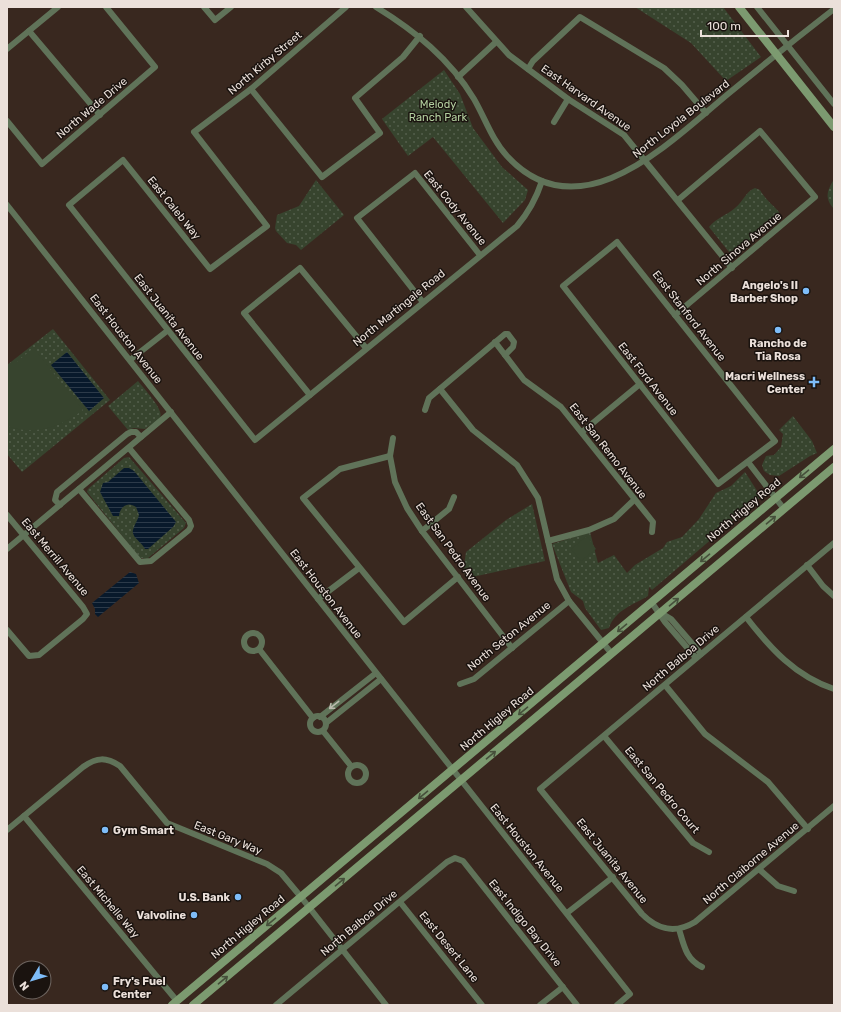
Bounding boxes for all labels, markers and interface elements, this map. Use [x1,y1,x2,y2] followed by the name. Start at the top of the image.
[701,12,788,38] scale bar
[707,19,741,33] text: 100 m
[226,28,305,98] street label: North Kirby Street
[538,62,634,134] street label: East Harvard Avenue
[54,75,130,141] street label: North Wade Drive
[630,77,732,161] street label: North Loyola Boulevard
[409,98,467,124] park label: Melody Ranch Park
[421,168,489,248] street label: East Cody Avenue
[145,174,203,242] street label: East Caleb Way
[694,210,784,288] street label: North Sinova Avenue
[350,267,448,349] street label: North Martingale Road
[650,268,728,364] street label: East Stanford Avenue
[131,271,207,363] street label: East Juanita Avenue
[730,279,798,305] place label: Angelo's II Barber Shop
[801,286,811,296] marker: Angelo's II Barber Shop
[87,292,165,386] street label: East Houston Avenue
[773,325,783,335] marker: Rancho de Tia Rosa
[749,337,807,363] place label: Rancho de Tia Rosa
[615,340,681,418] street label: East Ford Avenue
[725,370,805,396] place label: Macri Wellness Center
[808,376,820,388] marker: Macri Wellness Center
[567,401,649,501] street label: East San Remo Avenue
[799,470,810,479] one-way arrow
[705,475,783,545] street label: North Higley Road
[413,500,493,604] street label: East San Pedro Avenue
[19,515,91,599] street label: East Merrill Avenue
[765,516,776,525] one-way arrow
[287,547,365,641] street label: East Houston Avenue
[700,554,710,563] one-way arrow
[668,597,679,606] one-way arrow
[465,599,553,673] street label: North Seton Avenue
[640,622,722,694] street label: North Balboa Drive
[617,623,628,632] one-way arrow
[458,684,536,754] street label: North Higley Road
[329,701,340,710] one-way arrow
[517,707,528,716] one-way arrow
[622,744,702,837] street label: East San Pedro Court
[485,751,496,760] one-way arrow
[417,791,428,800] one-way arrow
[487,801,567,895] street label: East Houston Avenue
[574,816,650,906] street label: East Juanita Avenue
[192,818,264,858] street label: East Gary Way
[700,819,802,907] street label: North Claiborne Avenue
[113,824,174,837] place label: Gym Smart
[100,825,110,835] marker: Gym Smart
[74,863,142,941] street label: East Michelle Way
[486,877,564,969] street label: East Indigo Bay Drive
[334,878,345,887] one-way arrow
[318,887,400,959] street label: North Balboa Drive
[179,891,231,904] place label: U.S. Bank
[209,892,287,962] street label: North Higley Road
[233,892,243,902] marker: U.S. Bank
[136,909,186,922] place label: Valvoline
[417,909,481,985] street label: East Desert Lane
[189,910,199,920] marker: Valvoline
[266,918,277,927] one-way arrow
[12,960,52,1000] north arrow
[113,975,166,1001] place label: Fry's Fuel Center
[218,975,229,984] one-way arrow
[17,979,32,993] text: N
[100,982,110,992] marker: Fry's Fuel Center

